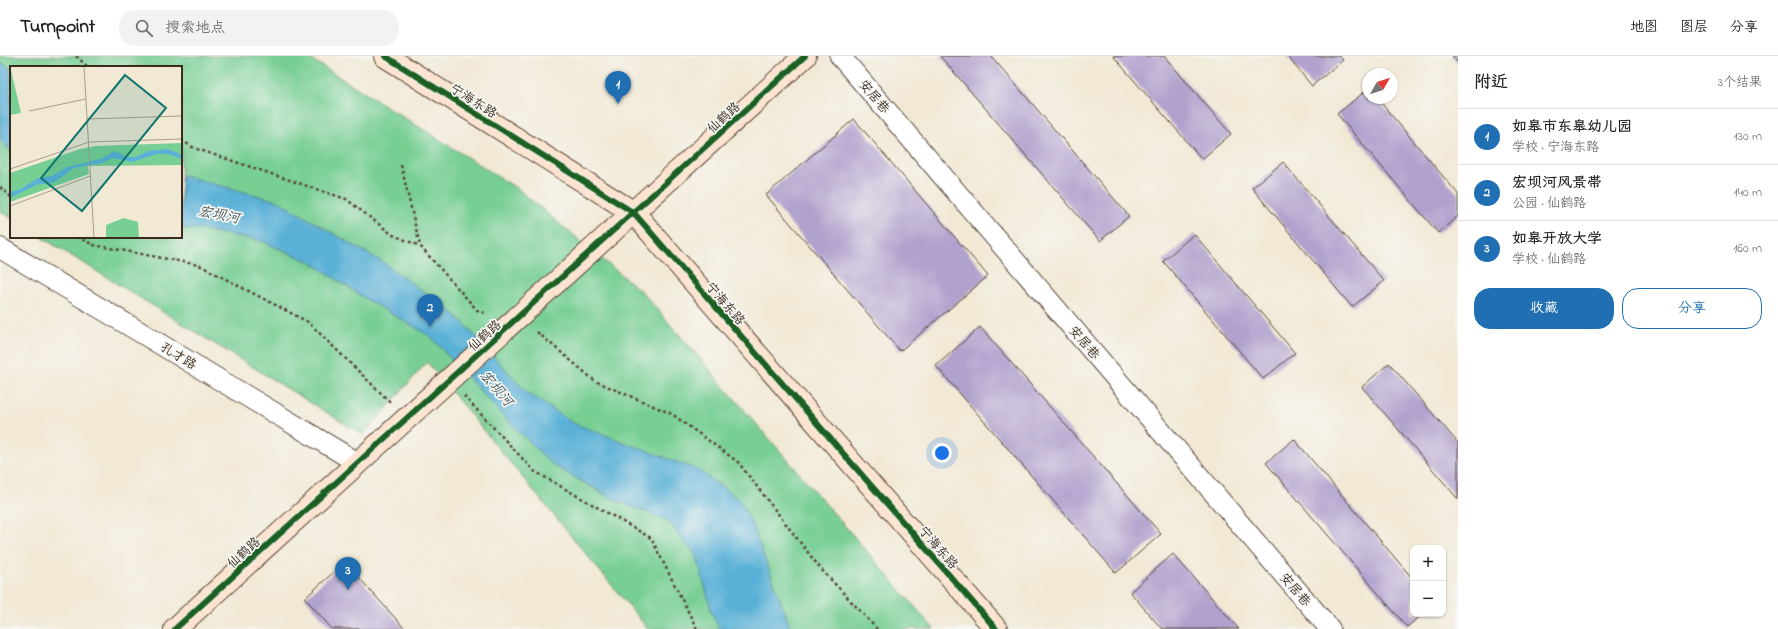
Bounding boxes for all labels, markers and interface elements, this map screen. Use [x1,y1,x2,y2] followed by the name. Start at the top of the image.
[119,10,399,46] search box
[20,14,95,41] text: Turnpoint
[133,17,155,39] icon: search
[165,17,225,39] text: 搜索地点
[1630,17,1658,38] text: 地图
[1680,17,1708,38] text: 图层
[1730,17,1758,38] text: 分享
[10,66,182,238] inset map
[1362,68,1398,104] north arrow
[1474,70,1508,95] text: 附近
[605,71,631,104] pin: 1
[1718,73,1762,92] text: 3个结果
[854,76,894,118] street label: 安居巷
[446,79,500,123] street label: 宁海东路
[703,98,745,138] street label: 仙鹤路
[1512,116,1632,138] text: 如皋市东皋幼儿园
[1485,127,1489,146] text: 1
[1734,127,1762,146] text: 130 m
[1512,138,1599,157] text: 学校 · 宁海东路
[1512,172,1602,194] text: 宏坝河风景带
[1484,183,1490,202] text: 2
[1734,183,1762,202] text: 140 m
[1512,194,1586,213] text: 公园 · 仙鹤路
[196,201,243,230] water label: 宏坝河
[1512,228,1602,250] text: 如皋开放大学
[1484,239,1490,258] text: 3
[1733,239,1762,258] text: 160 m
[1512,250,1586,269] text: 学校 · 仙鹤路
[701,278,749,330] street label: 宁海东路
[1474,288,1614,329] button: 收藏
[1622,288,1762,329] button: 分享
[417,294,443,327] pin: 2
[464,316,506,356] street label: 仙鹤路
[1064,322,1104,364] street label: 安居巷
[157,338,200,374] street label: 孔才路
[474,366,519,413] water label: 宏坝河
[932,443,952,463] your location
[914,522,962,574] street label: 宁海东路
[223,533,265,573] street label: 仙鹤路
[1410,545,1446,617] map controls
[1410,545,1446,581] button: +
[335,557,361,590] pin: 3
[1275,569,1315,611] street label: 安居巷
[1410,581,1446,617] button: −

